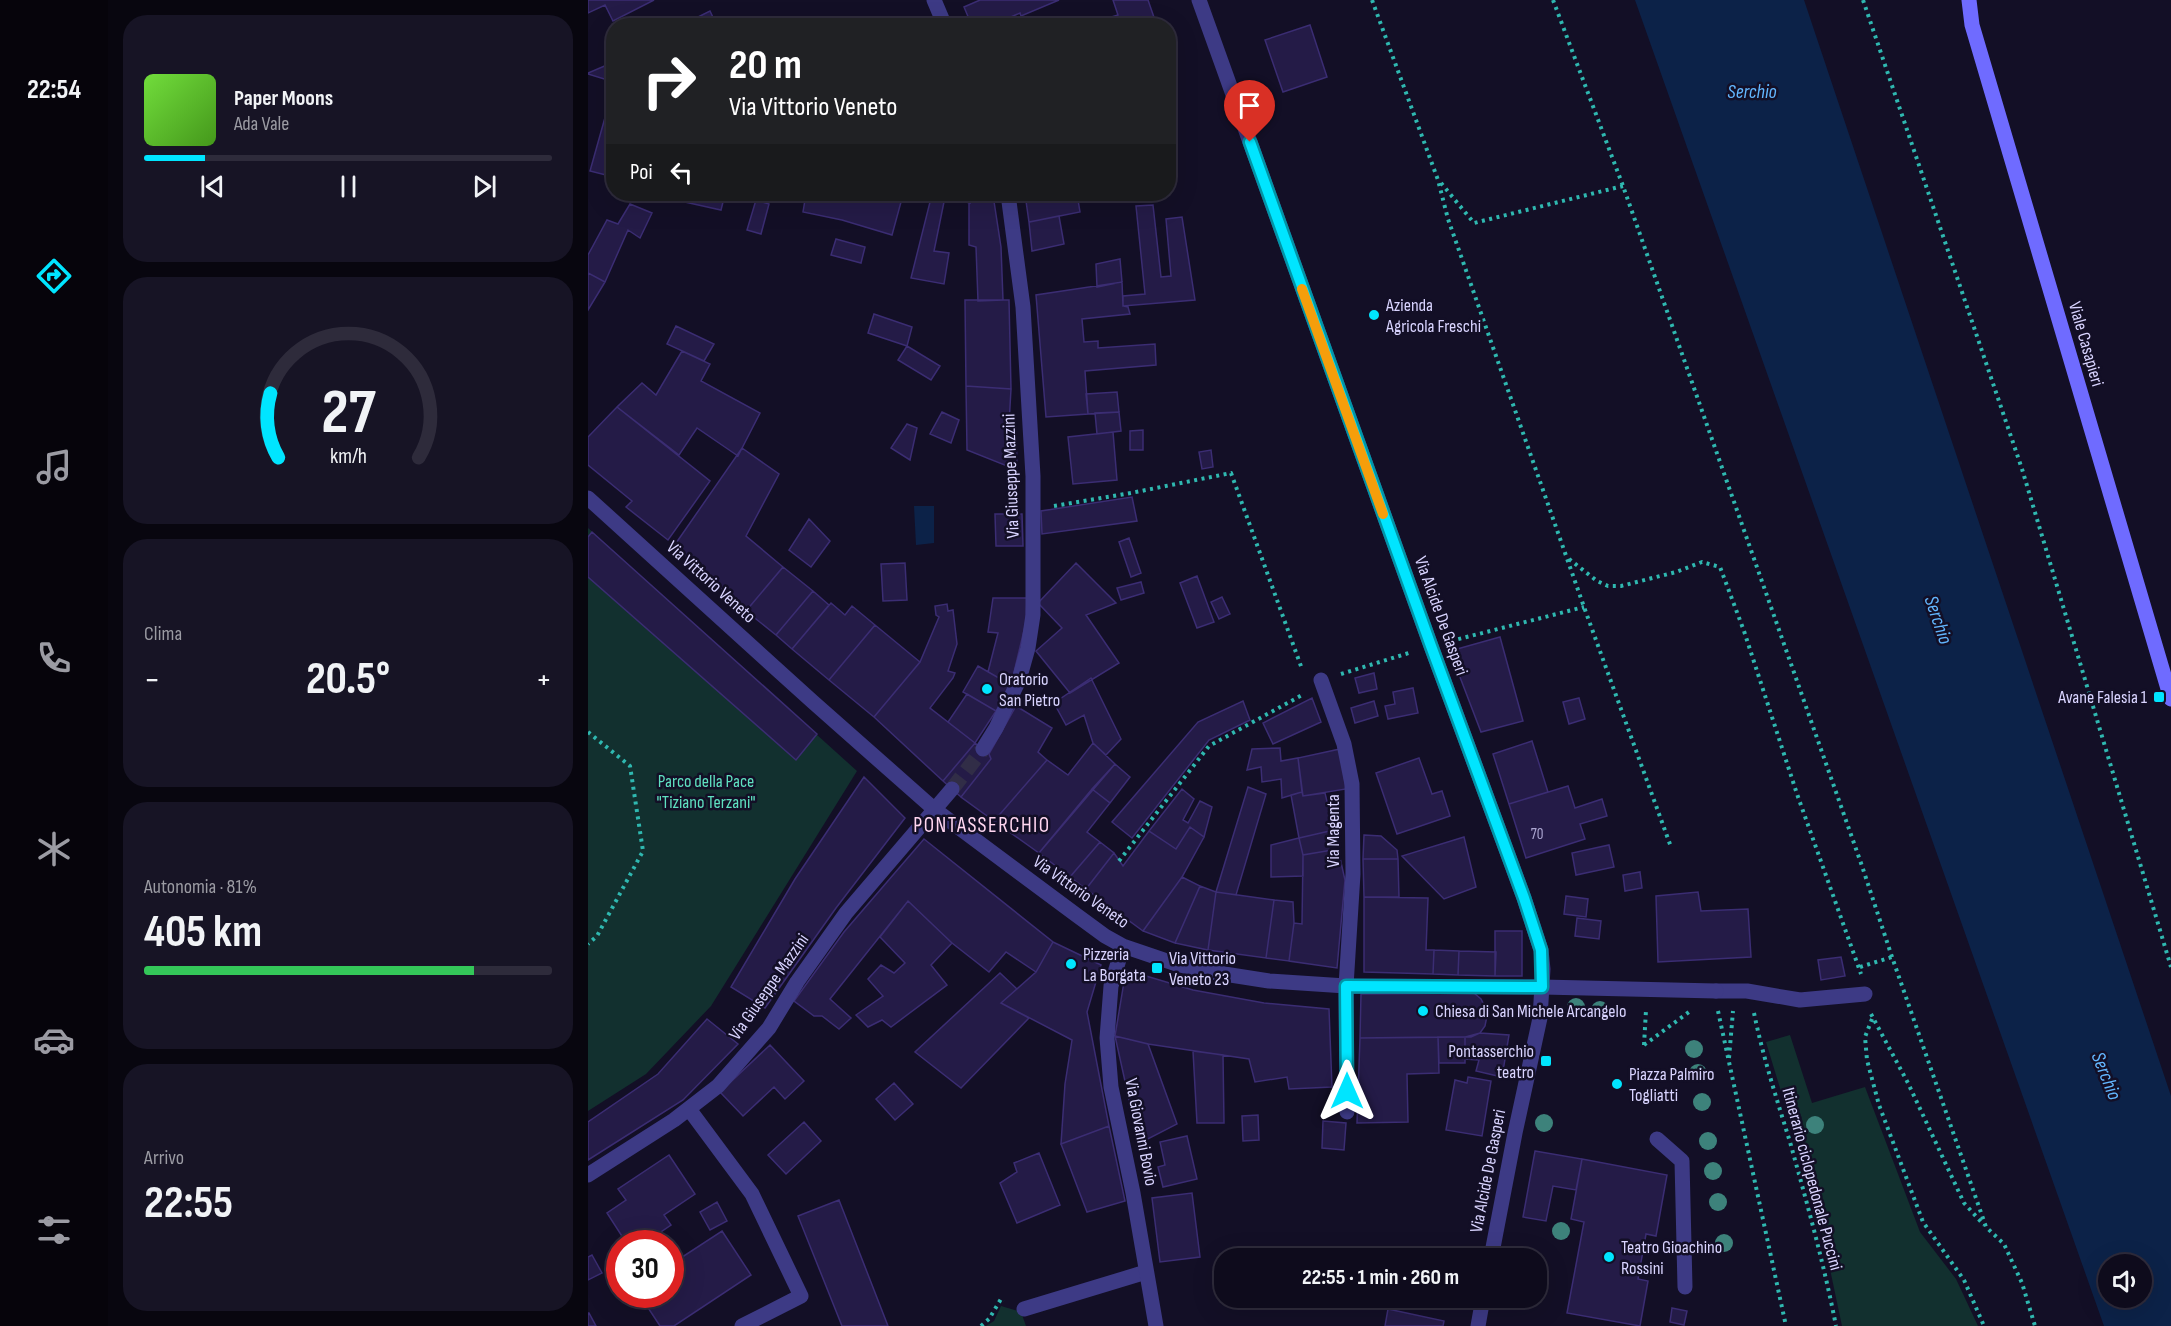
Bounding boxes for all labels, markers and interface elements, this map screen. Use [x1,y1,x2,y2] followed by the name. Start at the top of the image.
[729,40,802,91] text: 20 m
[630,42,708,120] icon: right
[27,74,81,106] text: 22:54
[1224,80,1275,142] pin
[1727,80,1777,104] water label: Serchio
[234,85,333,112] text: Paper Moons
[1233,89,1266,122] icon: arrive
[729,91,897,123] text: Via Vittorio Veneto
[234,112,289,136] text: Ada Vale
[665,156,698,189] icon: left
[630,159,653,186] text: Poi
[196,170,229,203] icon: previous
[332,170,365,203] icon: pause
[468,170,501,203] icon: next
[33,255,75,297] icon: directions
[1385,295,1481,337] place label: Azienda Agricola Freschi
[2064,299,2108,389] street label: Viale Casapieri
[1367,308,1381,322] marker: Azienda Agricola Freschi
[321,376,376,451] text: 27
[998,413,1024,539] street label: Via Giuseppe Mazzini
[329,444,367,469] text: km/h
[33,446,75,488] icon: music
[662,537,760,627] street label: Via Vittorio Veneto
[1410,554,1472,678] street label: Via Alcide De Gasperi
[1919,593,1957,647] water label: Serchio
[144,622,182,646] text: Clima
[33,637,75,679] icon: phone
[306,652,390,707] text: 20.5°
[144,660,160,700] text: −
[536,660,552,700] text: +
[999,669,1060,711] place label: Oratorio San Pietro
[980,682,994,696] marker: Oratorio San Pietro
[2057,687,2148,708] place label: Avane Falesia 1
[2152,690,2166,704] marker: Avane Falesia 1
[656,771,756,813] park label: Parco della Pace "Tiziano Terzani"
[1323,794,1344,868] street label: Via Magenta
[913,813,1051,838] district label: PONTASSERCHIO
[1531,825,1543,844] house number: 70
[33,828,75,870] icon: climate
[1029,851,1133,933] street label: Via Vittorio Veneto
[144,875,257,899] text: Autonomia · 81%
[144,905,262,960] text: 405 km
[725,930,813,1044] street label: Via Giuseppe Mazzini
[1083,944,1146,986] place label: Pizzeria La Borgata
[1169,948,1236,990] place label: Via Vittorio Veneto 23
[1064,957,1078,971] marker: Pizzeria La Borgata
[1150,961,1164,975] marker: Via Vittorio Veneto 23
[1435,1001,1626,1022] place label: Chiesa di San Michele Arcangelo
[1416,1004,1430,1018] marker: Chiesa di San Michele Arcangelo
[33,1019,75,1061] icon: car
[1448,1041,1534,1083] place label: Pontasserchio teatro
[2086,1049,2126,1103] water label: Serchio
[1539,1054,1553,1068] marker: Pontasserchio teatro
[1315,1059,1379,1123] position arrow
[1629,1064,1714,1106] place label: Piazza Palmiro Togliatti
[1120,1076,1162,1188] street label: Via Giovanni Bovio
[1610,1077,1624,1091] marker: Piazza Palmiro Togliatti
[1777,1085,1847,1273] street label: Itinerario ciclopedonale Puccini
[1466,1108,1510,1234] street label: Via Alcide De Gasperi
[144,1146,184,1170] text: Arrivo
[144,1176,233,1231] text: 22:55
[33,1209,75,1251] icon: filters
[606,1230,684,1308] speed limit sign: 30
[1621,1237,1722,1279] place label: Teatro Gioachino Rossini
[1602,1250,1616,1264] marker: Teatro Gioachino Rossini
[2098,1254,2152,1308] map controls
[2098,1254,2152,1308] button: sound
[1302,1264,1459,1291] text: 22:55 · 1 min · 260 m

